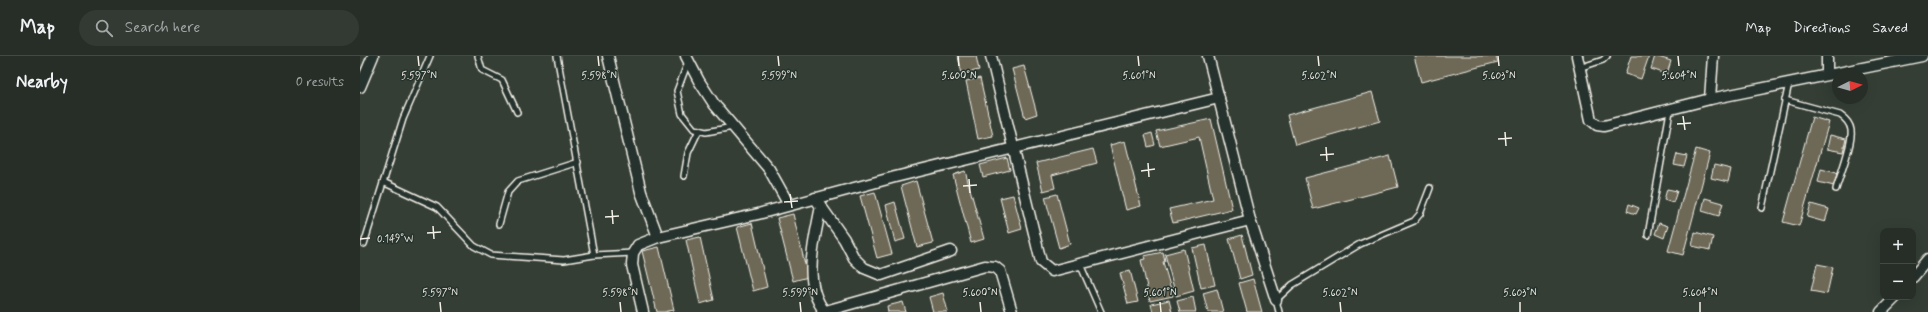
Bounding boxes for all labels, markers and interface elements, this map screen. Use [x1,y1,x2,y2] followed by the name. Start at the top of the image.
[79,10,359,46] search box
[20,15,55,40] text: Map
[93,17,115,39] icon: search
[125,18,200,38] text: Search here
[1745,19,1771,37] text: Map
[1793,19,1851,37] text: Directions
[1873,19,1908,37] text: Saved
[1832,68,1868,104] north arrow
[401,69,437,83] text: 5.597°N
[581,69,617,83] text: 5.598°N
[761,69,797,83] text: 5.599°N
[941,69,977,83] text: 5.600°N
[1122,69,1156,83] text: 5.601°N
[1301,69,1337,83] text: 5.602°N
[1482,69,1516,83] text: 5.603°N
[1661,69,1697,83] text: 5.604°N
[16,71,68,93] text: Nearby
[296,74,344,91] text: 0 results
[1880,228,1916,300] map controls
[1880,228,1916,264] button: +
[377,232,413,246] text: 0.149°W
[1880,264,1916,300] button: −
[422,286,458,300] text: 5.597°N
[602,286,638,300] text: 5.598°N
[782,286,818,300] text: 5.599°N
[962,286,998,300] text: 5.600°N
[1143,286,1177,300] text: 5.601°N
[1322,286,1358,300] text: 5.602°N
[1503,286,1537,300] text: 5.603°N
[1682,286,1718,300] text: 5.604°N

